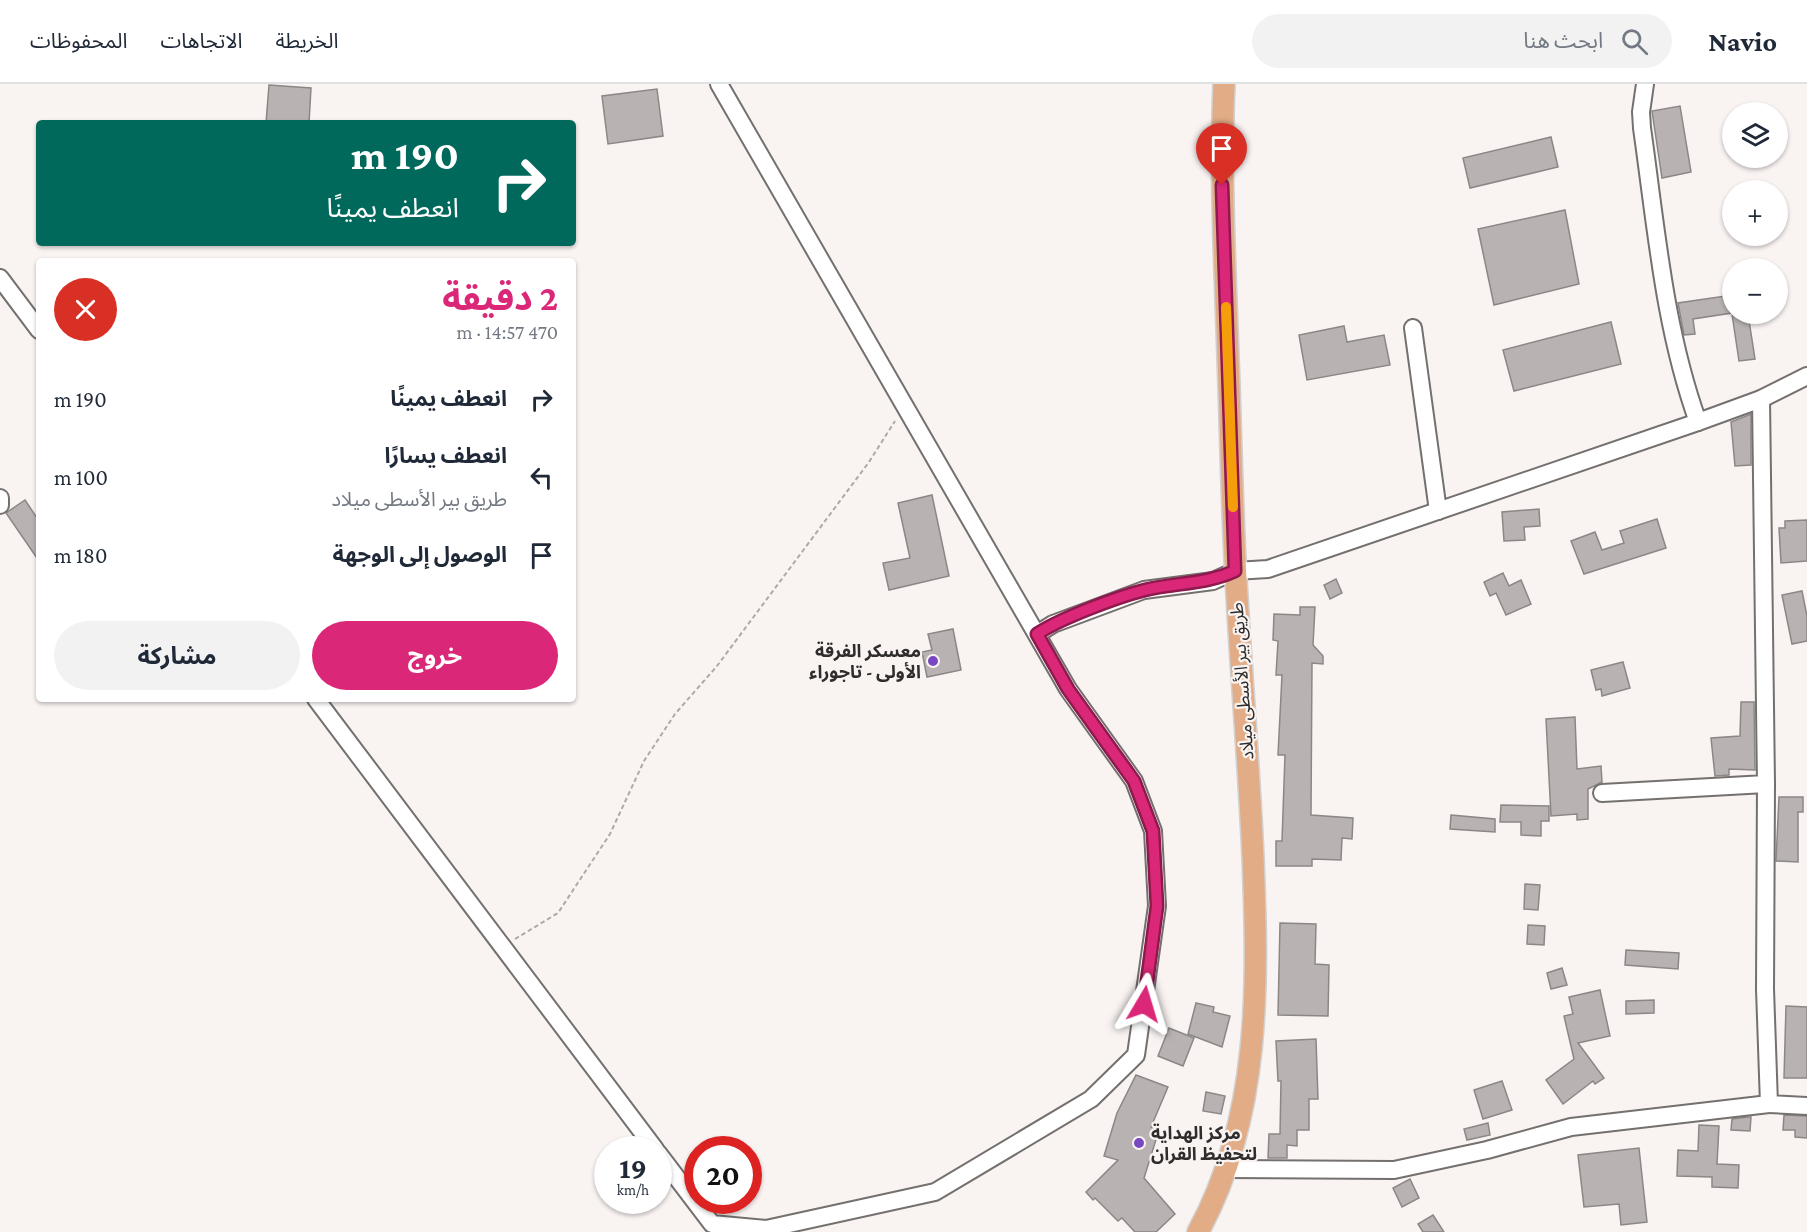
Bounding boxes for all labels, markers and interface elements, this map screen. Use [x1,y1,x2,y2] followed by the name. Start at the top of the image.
[1252,14,1672,68] search box
[1618,25,1651,58] icon: search
[1708,26,1777,57] text: Navio
[1523,28,1603,53] text: ابحث هنا
[30,29,127,53] text: المحفوظات
[160,29,242,53] text: الاتجاهات
[275,29,338,53] text: الخريطة
[1722,102,1788,324] map controls
[1722,102,1788,168] button: layers
[1196,123,1247,185] pin
[351,131,459,178] text: 190 m
[1205,132,1238,165] icon: arrive
[480,144,558,222] icon: right
[1722,180,1788,246] button: +
[326,193,459,223] text: انعطف يمينًا
[1722,258,1788,324] button: −
[54,278,117,341] button: close
[442,278,558,318] text: 2 دقيقة
[456,321,558,343] text: 470 m · 14:57
[525,383,558,416] icon: right
[390,386,507,411] text: انعطف يمينًا
[54,387,107,412] text: 190 m
[385,443,507,468] text: انعطف يسارًا
[525,461,558,494] icon: left
[54,465,108,490] text: 100 m
[332,488,507,510] text: طريق بير الأسطى ميلاد
[525,539,558,572] icon: arrive
[332,542,507,567] text: الوصول إلى الوجهة
[54,543,107,568] text: 180 m
[1227,601,1258,760] street label: طريق بير الأسطى ميلاد
[54,621,300,690] button: مشاركة
[312,621,558,690] button: خروج
[809,641,921,683] place label: معسكر الفرقة الأولى - تاجوراء
[926,654,940,668] marker: معسكر الفرقة الأولى - تاجوراء
[1112,972,1176,1036] position arrow
[1151,1123,1257,1165] place label: مركز الهداية لتحفيظ القران
[684,1136,762,1214] speed limit sign: 20
[1132,1136,1146,1150] marker: مركز الهداية لتحفيظ القران
[619,1151,647,1184] text: 19
[617,1182,649,1198] text: km/h

